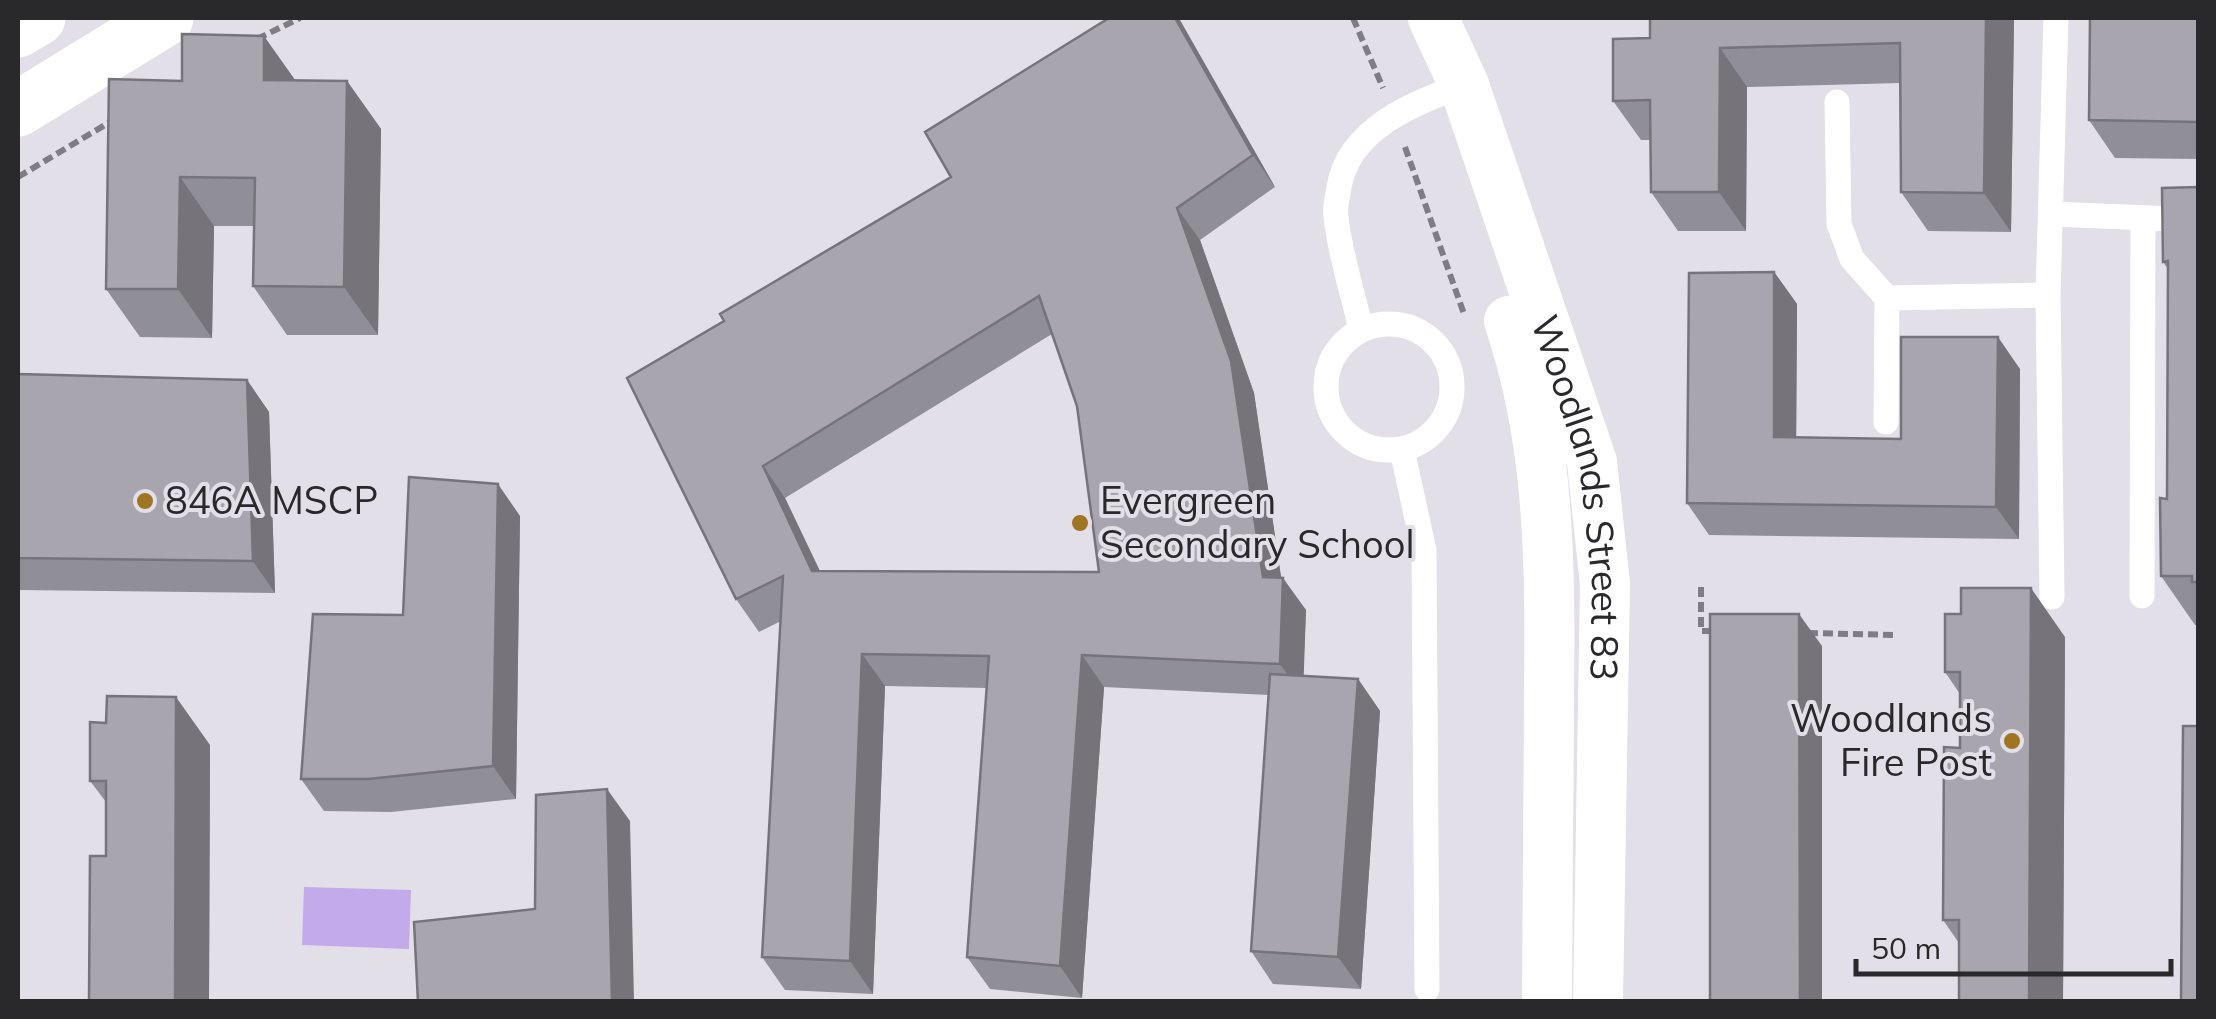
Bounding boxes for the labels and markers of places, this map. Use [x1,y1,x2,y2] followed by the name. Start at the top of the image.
[165,476,378,524] place label: 846A MSCP
[1100,476,1415,568] place label: Evergreen Secondary School
[134,490,156,512] marker: 846A MSCP
[1069,512,1091,534] marker: Evergreen Secondary School
[1790,694,1992,786] place label: Woodlands Fire Post
[2001,730,2023,752] marker: Woodlands Fire Post

